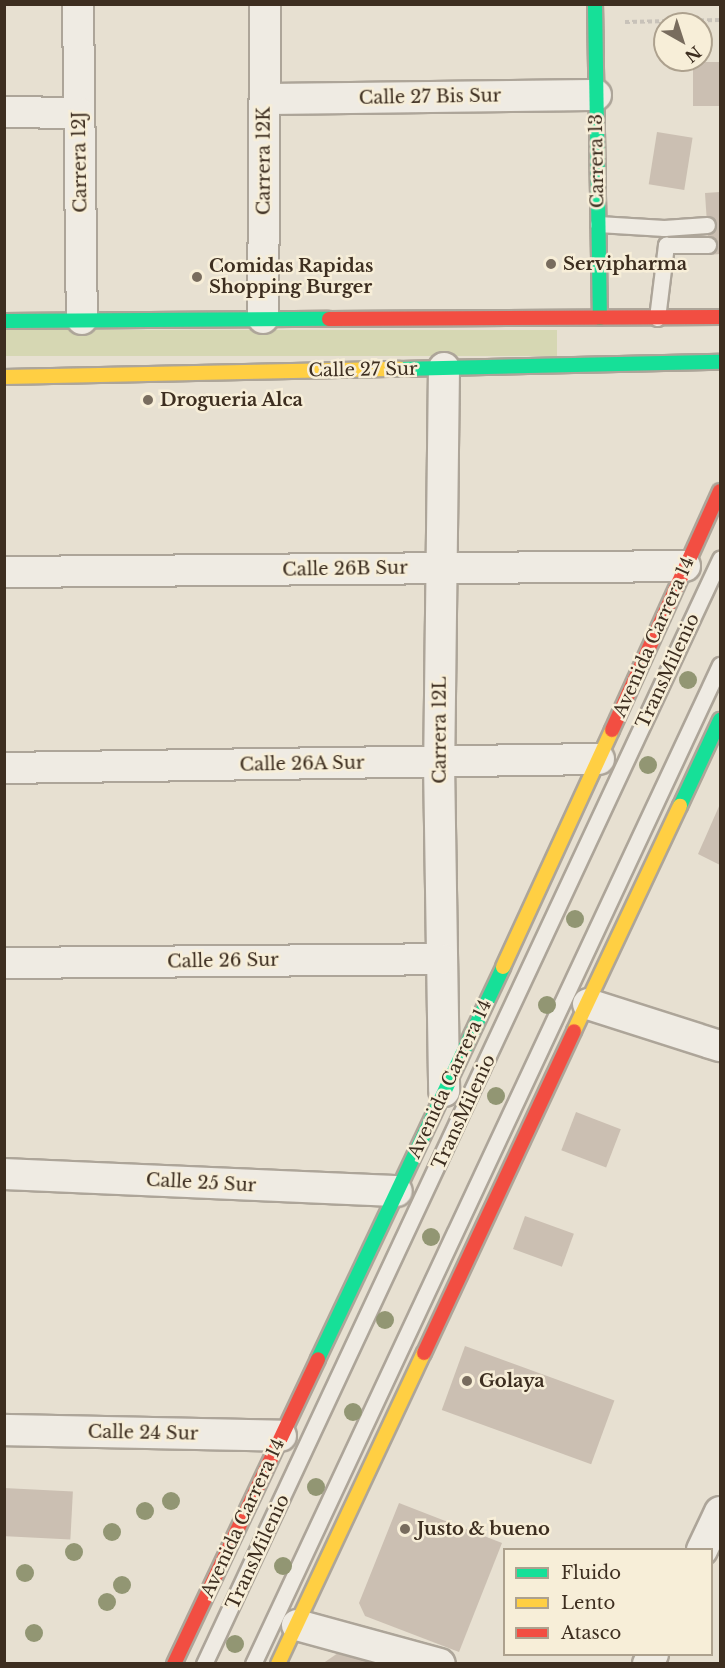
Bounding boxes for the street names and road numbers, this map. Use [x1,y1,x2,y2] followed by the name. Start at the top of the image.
[359,85,501,109] street label: Calle 27 Bis Sur
[253,107,275,215] street label: Carrera 12K
[68,111,92,213] street label: Carrera 12J
[585,114,609,208] street label: Carrera 13
[308,358,418,382] street label: Calle 27 Sur
[609,553,699,721] street label: Avenida Carrera 14
[282,557,408,581] street label: Calle 26B Sur
[632,610,704,732] street label: TransMilenio
[429,676,451,784] street label: Carrera 12L
[239,752,365,776] street label: Calle 26A Sur
[167,949,279,973] street label: Calle 26 Sur
[404,996,496,1162] street label: Avenida Carrera 14
[428,1051,500,1173] street label: TransMilenio
[145,1169,257,1197] street label: Calle 25 Sur
[88,1421,198,1445] street label: Calle 24 Sur
[197,1435,289,1601] street label: Avenida Carrera 14
[222,1491,294,1613] street label: TransMilenio

